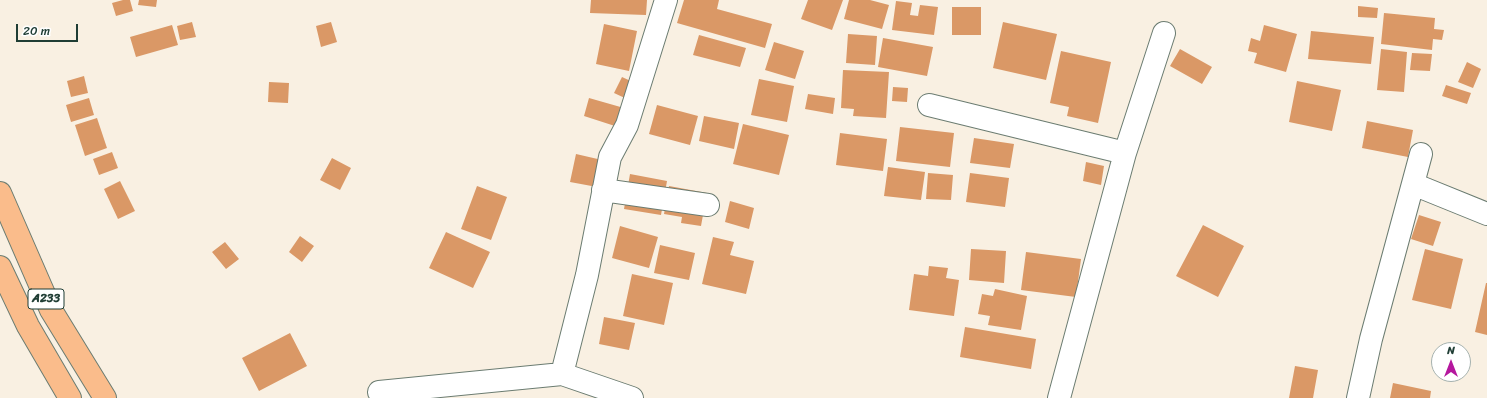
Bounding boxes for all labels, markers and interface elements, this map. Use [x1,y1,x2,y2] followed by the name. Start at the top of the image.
[18,16,80,42] scale bar
[23,20,50,42] text: 20 m
[28,289,64,309] road number: A233
[1447,341,1455,360] text: N
[1431,342,1471,382] north arrow

